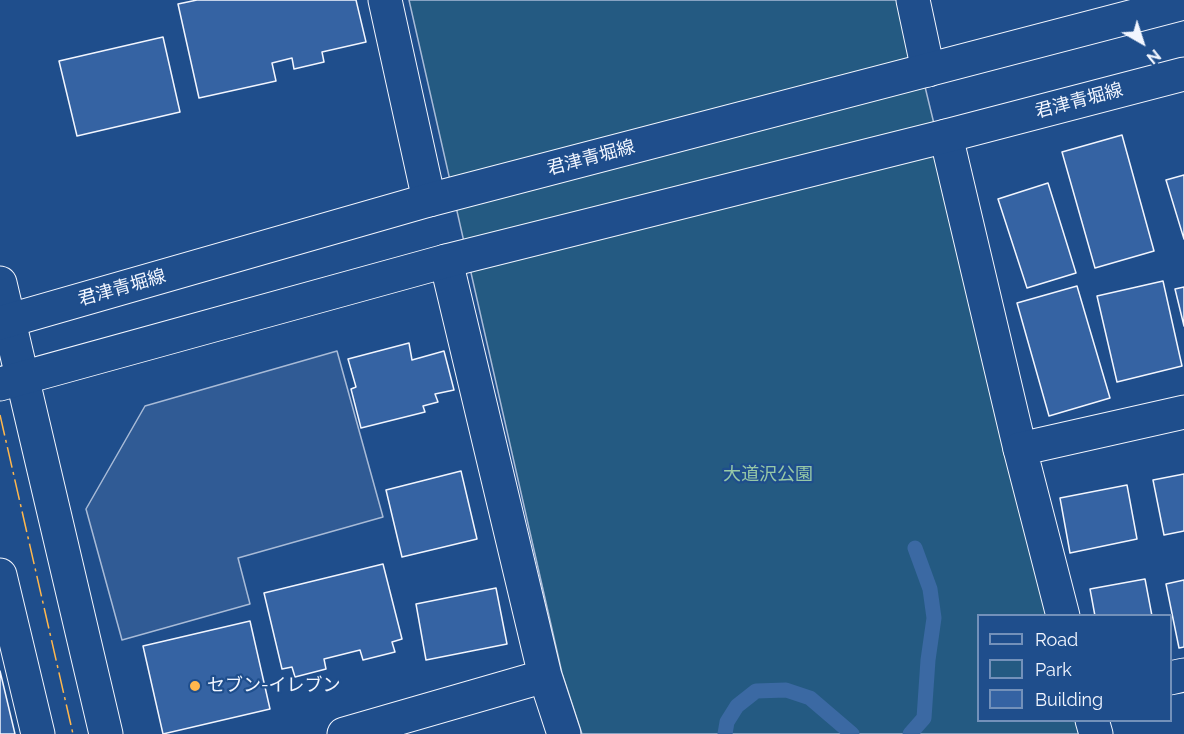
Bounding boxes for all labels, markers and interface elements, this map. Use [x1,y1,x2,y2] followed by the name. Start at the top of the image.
[1112,12,1172,72] north arrow
[1143,45,1164,68] text: N
[1033,79,1125,123] street label: 君津青堀線
[545,136,637,180] street label: 君津青堀線
[76,265,168,311] street label: 君津青堀線
[723,464,813,486] park label: 大道沢公園
[977,614,1172,722] legend
[1035,629,1078,650] text: Road
[1035,659,1072,680] text: Park
[207,675,341,697] place label: セブン-イレブン
[188,679,202,693] marker: セブン-イレブン
[1035,689,1103,710] text: Building

